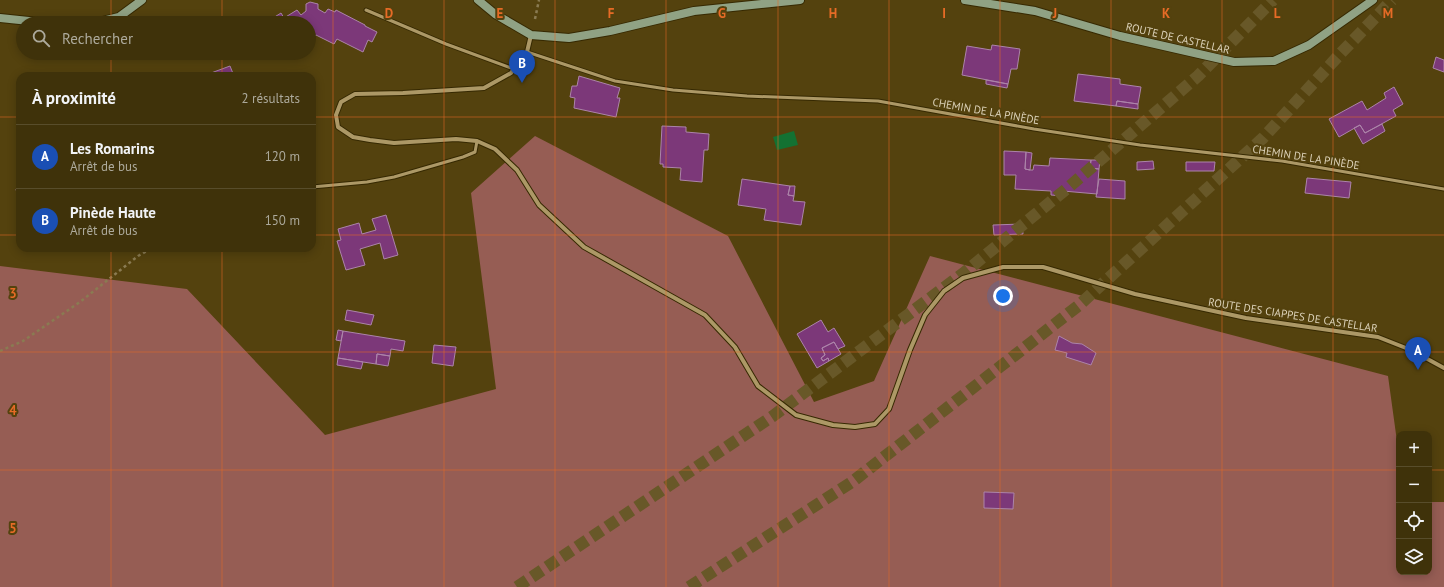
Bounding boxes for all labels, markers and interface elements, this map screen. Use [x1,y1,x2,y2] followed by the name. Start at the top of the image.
[385,5,393,22] text: D
[497,5,504,22] text: E
[608,5,615,22] text: F
[718,5,726,22] text: G
[829,5,837,22] text: H
[942,5,946,22] text: I
[1052,5,1057,22] text: J
[1162,5,1170,22] text: K
[1274,5,1281,22] text: L
[1383,5,1393,22] text: M
[16,16,316,60] search box
[1125,19,1232,57] street label: ROUTE DE CASTELLAR
[30,27,52,49] icon: search
[62,29,133,48] text: Rechercher
[509,50,535,83] pin: B
[32,87,116,109] text: À proximité
[241,90,300,107] text: 2 résultats
[931,95,1041,127] street label: CHEMIN DE LA PINÈDE
[70,139,155,158] text: Les Romarins
[1251,142,1361,172] street label: CHEMIN DE LA PINÈDE
[41,148,49,165] text: A
[265,148,300,165] text: 120 m
[70,158,138,175] text: Arrêt de bus
[70,203,156,222] text: Pinède Haute
[41,212,49,229] text: B
[265,212,300,229] text: 150 m
[70,222,138,239] text: Arrêt de bus
[9,285,17,302] text: 3
[993,286,1013,306] your location
[1207,295,1379,335] street label: ROUTE DES CIAPPES DE CASTELLAR
[1405,337,1431,370] pin: A
[9,402,17,419] text: 4
[1396,431,1432,575] map controls
[1396,431,1432,467] button: +
[1396,467,1432,503] button: −
[1396,503,1432,539] button: locate
[9,520,17,537] text: 5
[1396,539,1432,575] button: layers

